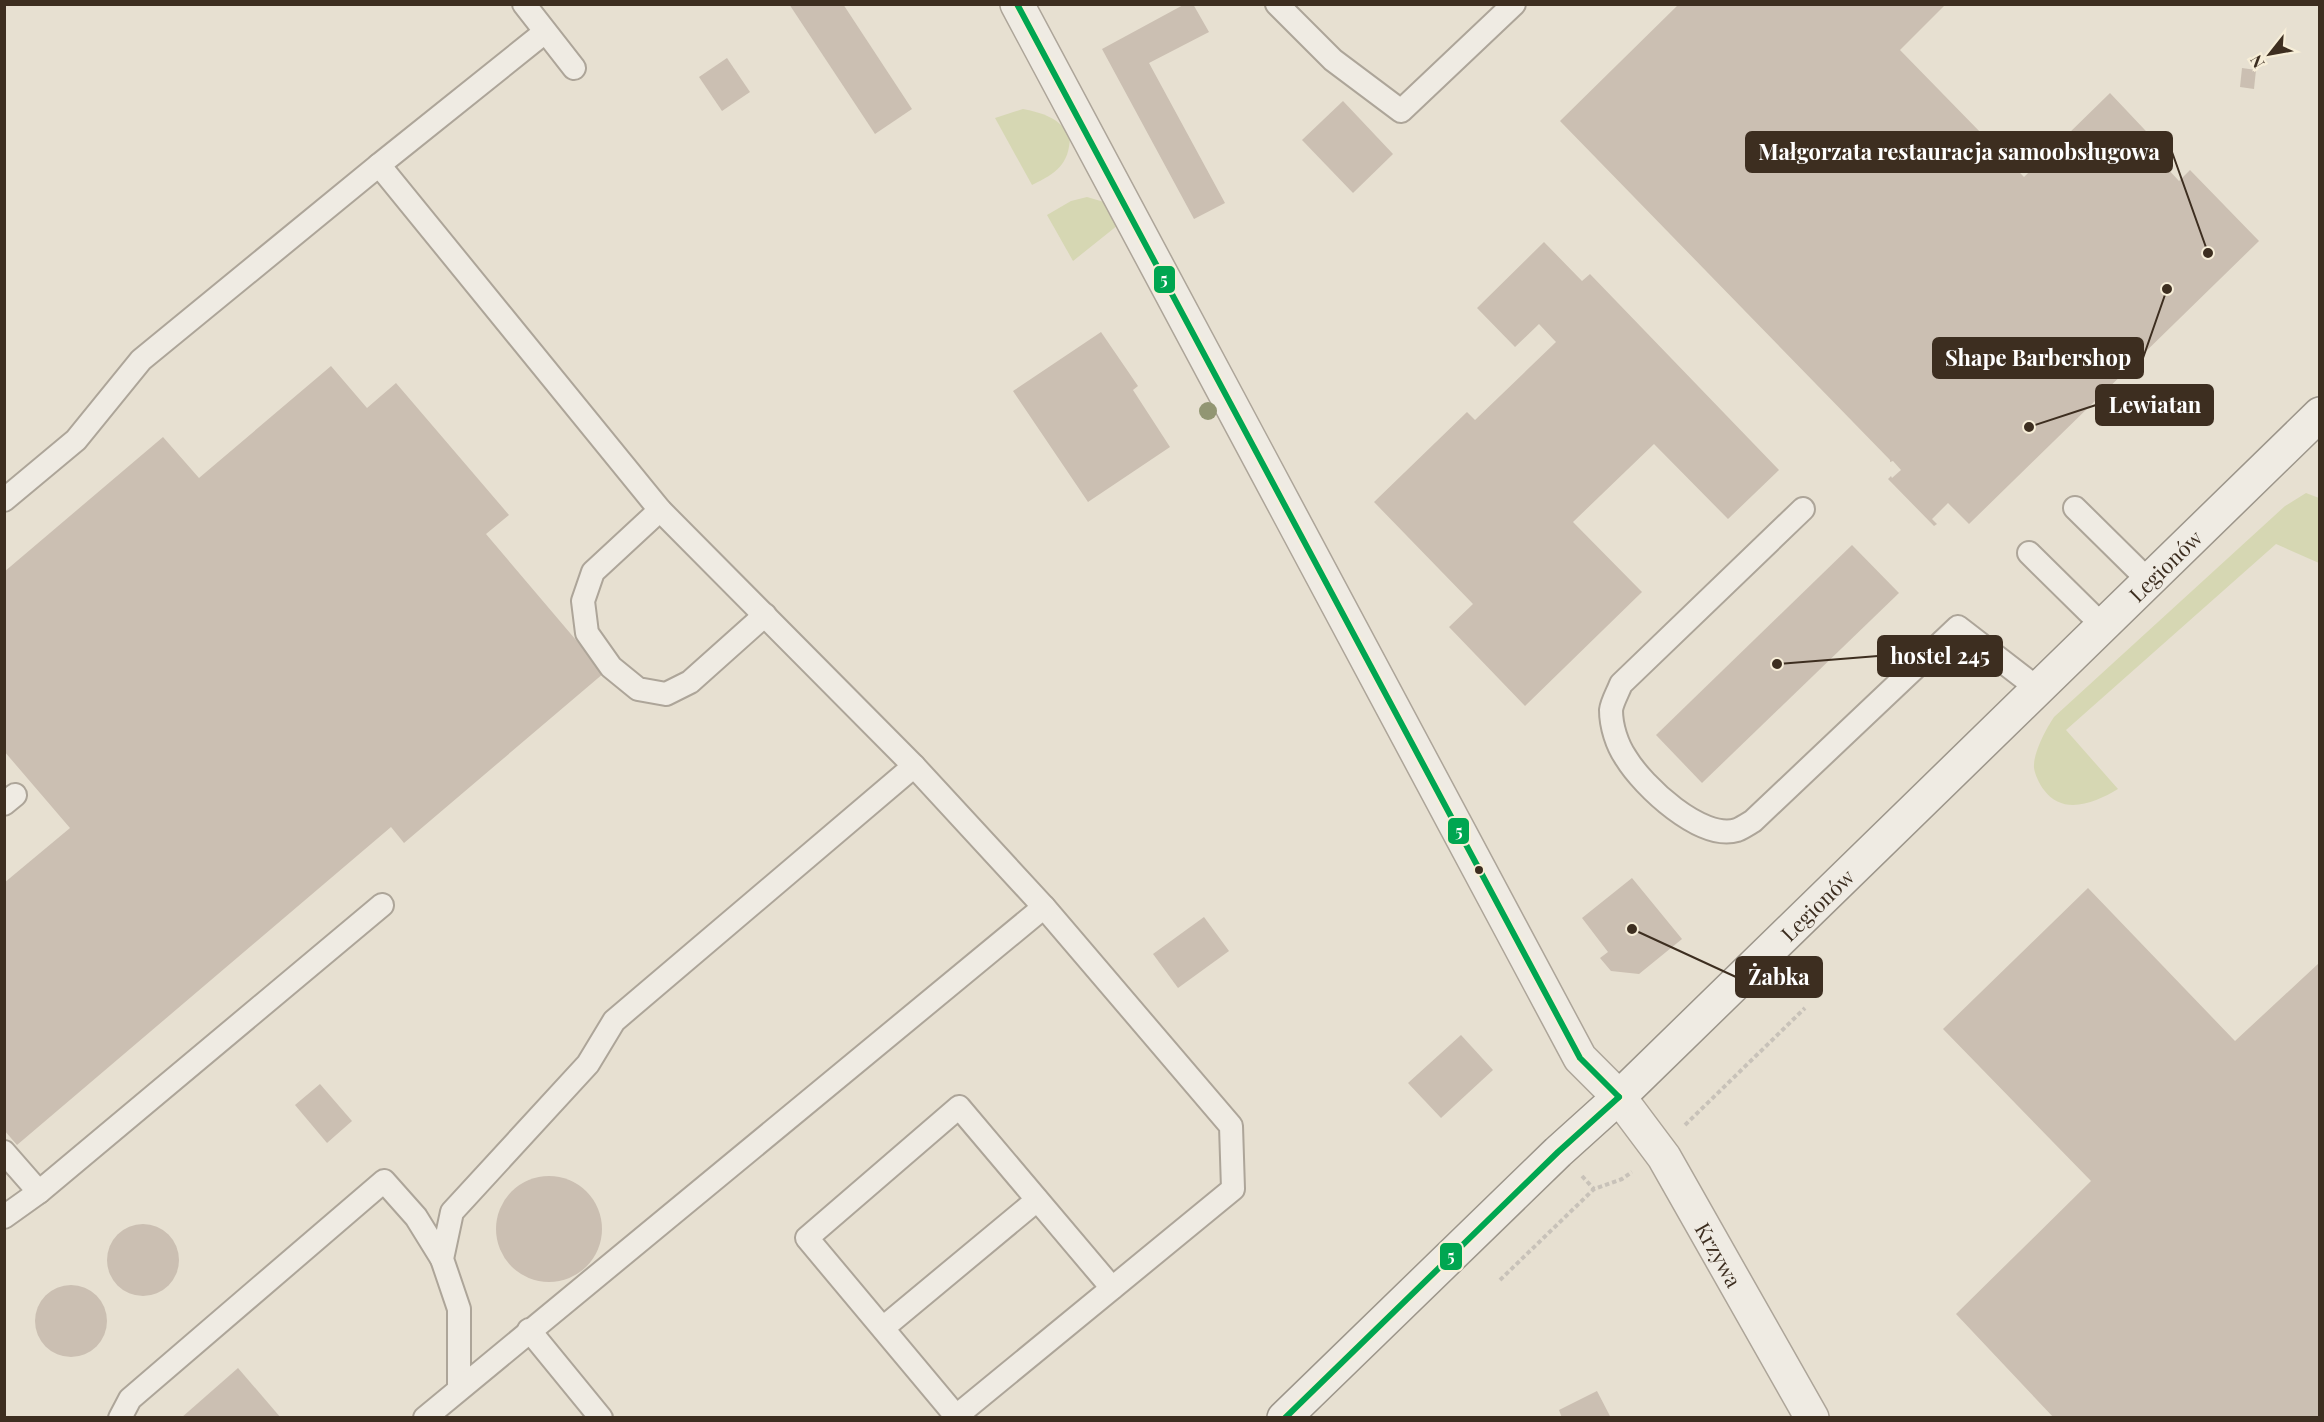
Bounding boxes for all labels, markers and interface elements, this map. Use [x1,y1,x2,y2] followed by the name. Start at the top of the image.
[2240,24,2300,84] north arrow
[2245,51,2269,72] text: N
[1746,132,2172,172] callout: Małgorzata restauracja samoobsługowa
[1758,136,2160,166] text: Małgorzata restauracja samoobsługowa
[1153,265,1176,294] line badge: 5
[1160,268,1168,289] text: 5
[1933,338,2143,378] callout: Shape Barbershop
[1945,342,2131,372] text: Shape Barbershop
[2096,385,2213,425] callout: Lewiatan
[2109,389,2202,419] text: Lewiatan
[2122,523,2208,607] street label: Legionów
[1878,636,2002,676] callout: hostel 245
[1890,640,1990,670] text: hostel 245
[1447,817,1470,845] line badge: 5
[1455,820,1463,841] text: 5
[1774,862,1860,946] street label: Legionów
[1473,864,1485,876] unlabelled marker
[1736,957,1822,997] callout: Żabka
[1748,961,1810,991] text: Żabka
[1690,1217,1749,1292] street label: Krzywa
[1439,1242,1463,1271] line badge: 5
[1447,1245,1455,1266] text: 5

